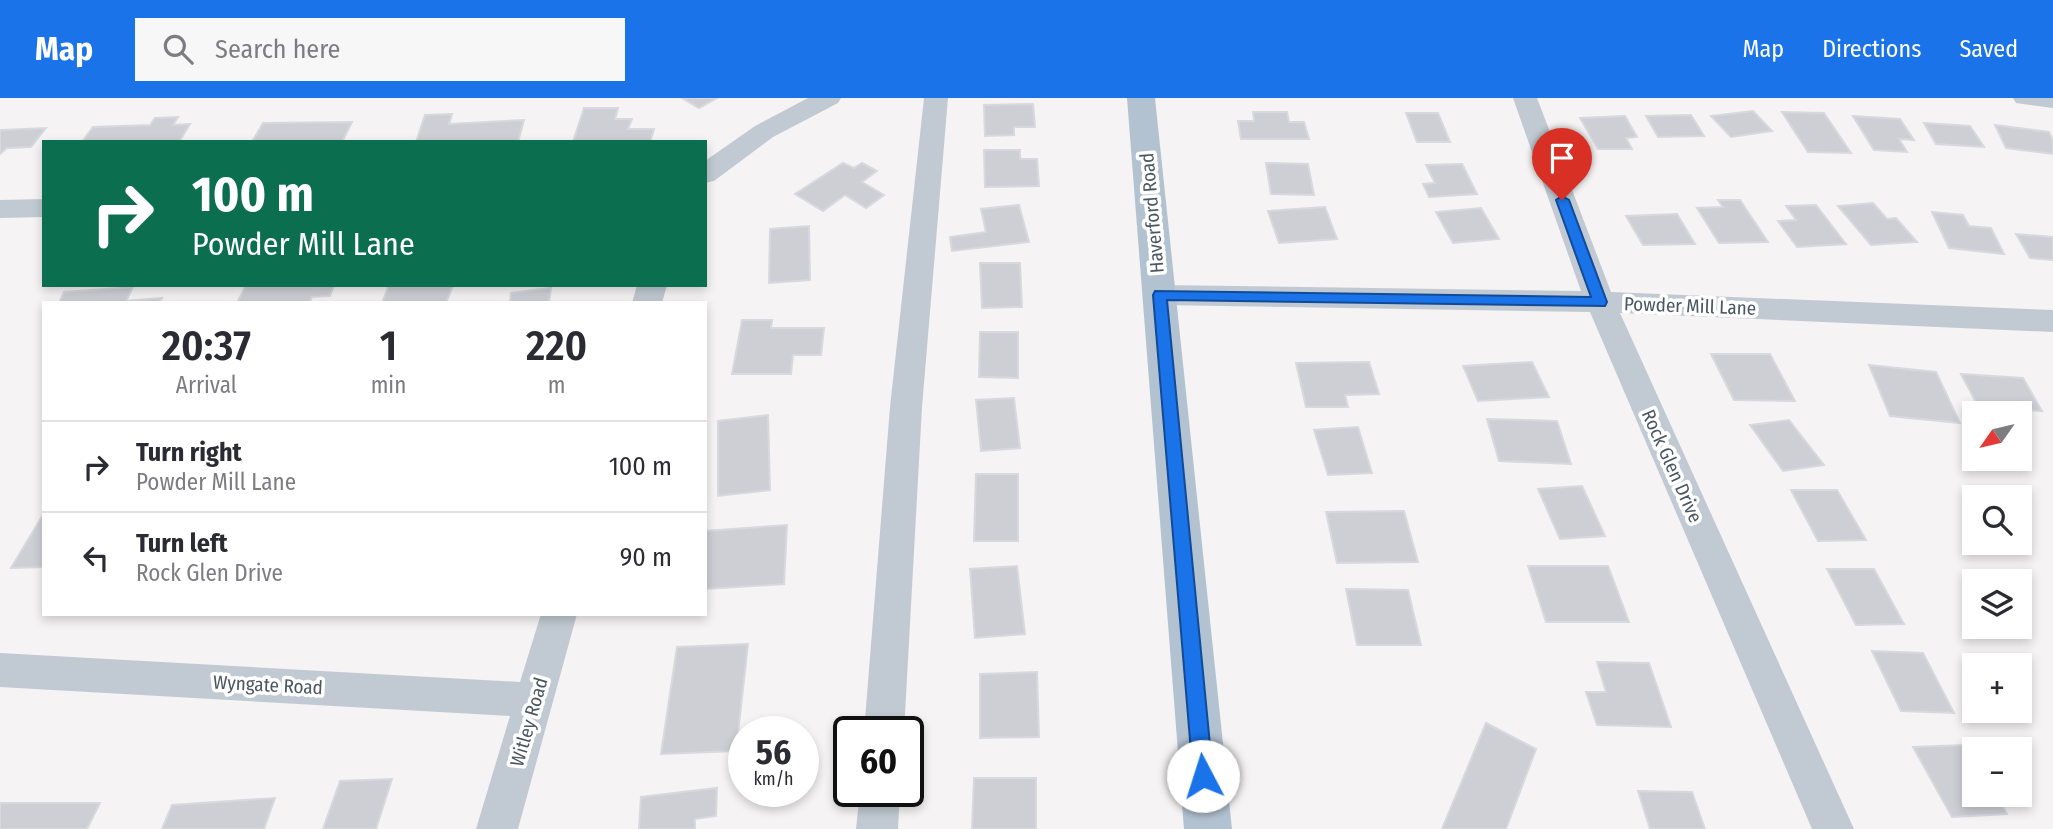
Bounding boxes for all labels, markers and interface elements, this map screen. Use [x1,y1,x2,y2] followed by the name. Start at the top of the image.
[135,18,625,81] search box
[35,29,93,69] text: Map
[159,30,197,68] icon: search
[215,34,340,65] text: Search here
[1743,35,1784,63] text: Map
[1822,35,1921,63] text: Directions
[1959,35,2018,63] text: Saved
[1532,128,1592,200] pin
[1543,139,1581,177] icon: arrive
[1135,152,1169,274] street label: Haverford Road
[192,165,314,224] text: 100 m
[77,168,168,259] icon: right
[192,225,415,263] text: Powder Mill Lane
[1624,292,1756,320] street label: Powder Mill Lane
[162,321,251,371] text: 20:37
[380,321,397,371] text: 1
[526,321,587,371] text: 220
[176,371,237,399] text: Arrival
[371,371,406,399] text: min
[548,371,565,399] text: m
[1962,401,2032,471] north arrow
[1962,401,2032,807] map controls
[1637,406,1707,526] street label: Rock Glen Drive
[136,437,242,468] text: Turn right
[77,448,115,486] icon: right
[609,451,672,482] text: 100 m
[136,468,296,496] text: Powder Mill Lane
[1962,485,2032,555] button: search
[136,528,228,559] text: Turn left
[77,539,115,577] icon: left
[620,542,672,573] text: 90 m
[136,559,283,587] text: Rock Glen Drive
[1962,569,2032,639] button: layers
[1962,653,2032,723] button: +
[213,671,323,699] street label: Wyngate Road
[505,675,553,769] street label: Witley Road
[833,716,924,807] speed limit sign: 60
[756,731,791,773] text: 56
[1962,737,2032,807] button: −
[1166,739,1240,813] position arrow
[753,768,794,790] text: km/h

